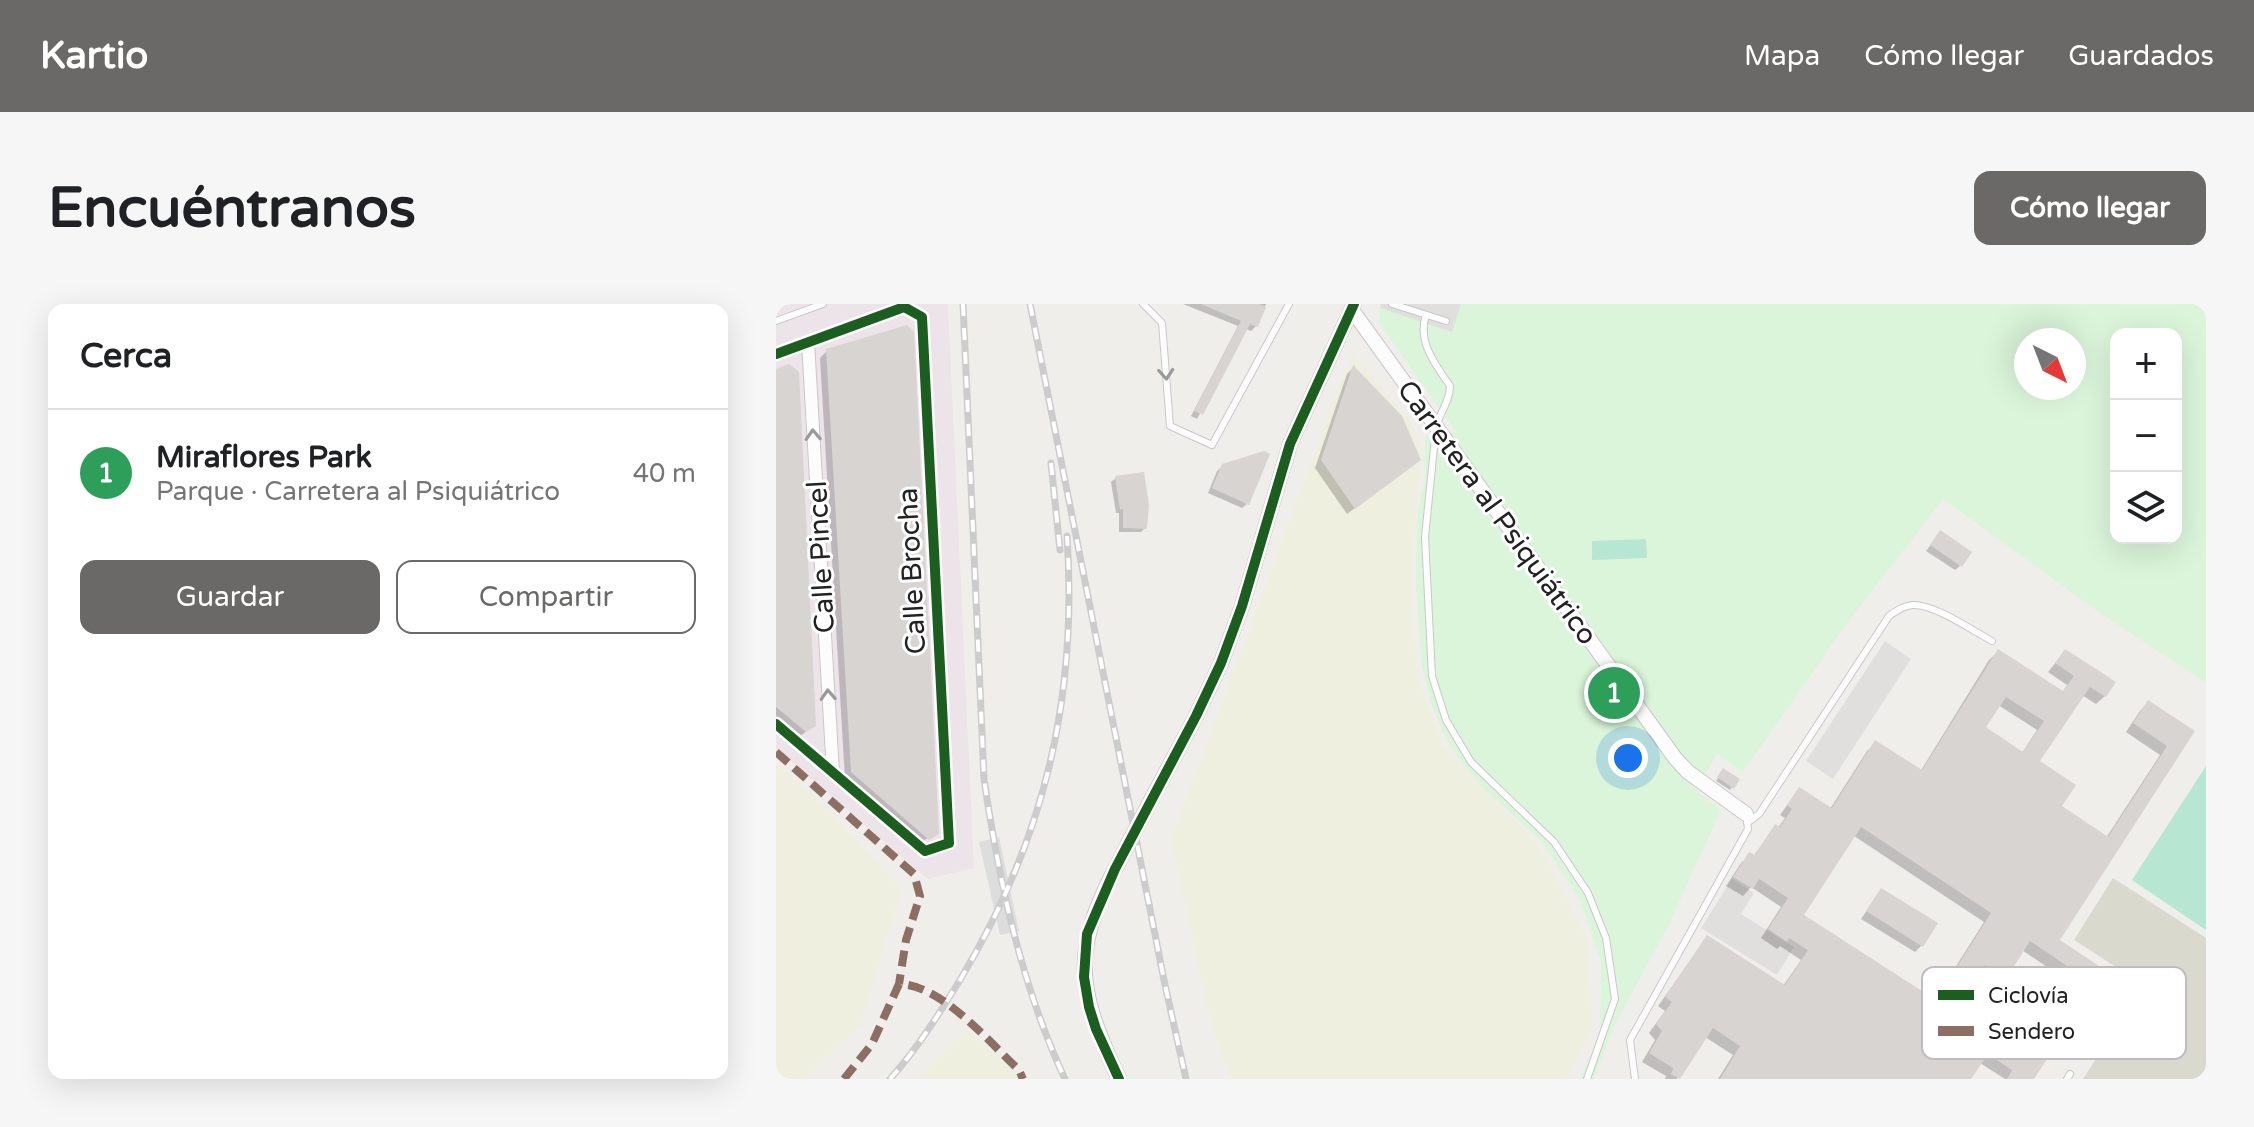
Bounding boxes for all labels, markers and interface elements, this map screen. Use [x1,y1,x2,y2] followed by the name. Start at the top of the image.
[40,33,148,79] text: Kartio
[1744,39,1820,73] text: Mapa
[1864,39,2024,73] text: Cómo llegar
[2068,39,2214,73] text: Guardados
[1974,171,2206,245] button: Cómo llegar
[48,175,416,242] text: Encuéntranos
[2014,328,2086,400] north arrow
[2110,328,2182,544] map controls
[2110,328,2182,400] button: +
[80,336,172,377] text: Cerca
[1157,368,1174,381] one-way arrow
[1390,374,1605,651] street label: Carretera al Psiquiátrico
[2110,400,2182,472] button: −
[805,428,822,441] one-way arrow
[156,439,372,476] text: Miraflores Park
[98,458,114,489] text: 1
[633,458,696,489] text: 40 m
[2110,472,2182,544] button: layers
[156,476,560,507] text: Parque · Carretera al Psiquiátrico
[800,480,842,634] street label: Calle Pincel
[891,487,933,655] street label: Calle Brocha
[80,560,380,634] button: Guardar
[396,560,696,634] button: Compartir
[1588,663,1640,723] pin: 1
[820,688,837,701] one-way arrow
[1608,738,1648,778] your location
[1922,967,2186,1059] legend
[1988,983,2069,1009] text: Ciclovía
[1988,1019,2075,1045] text: Sendero

